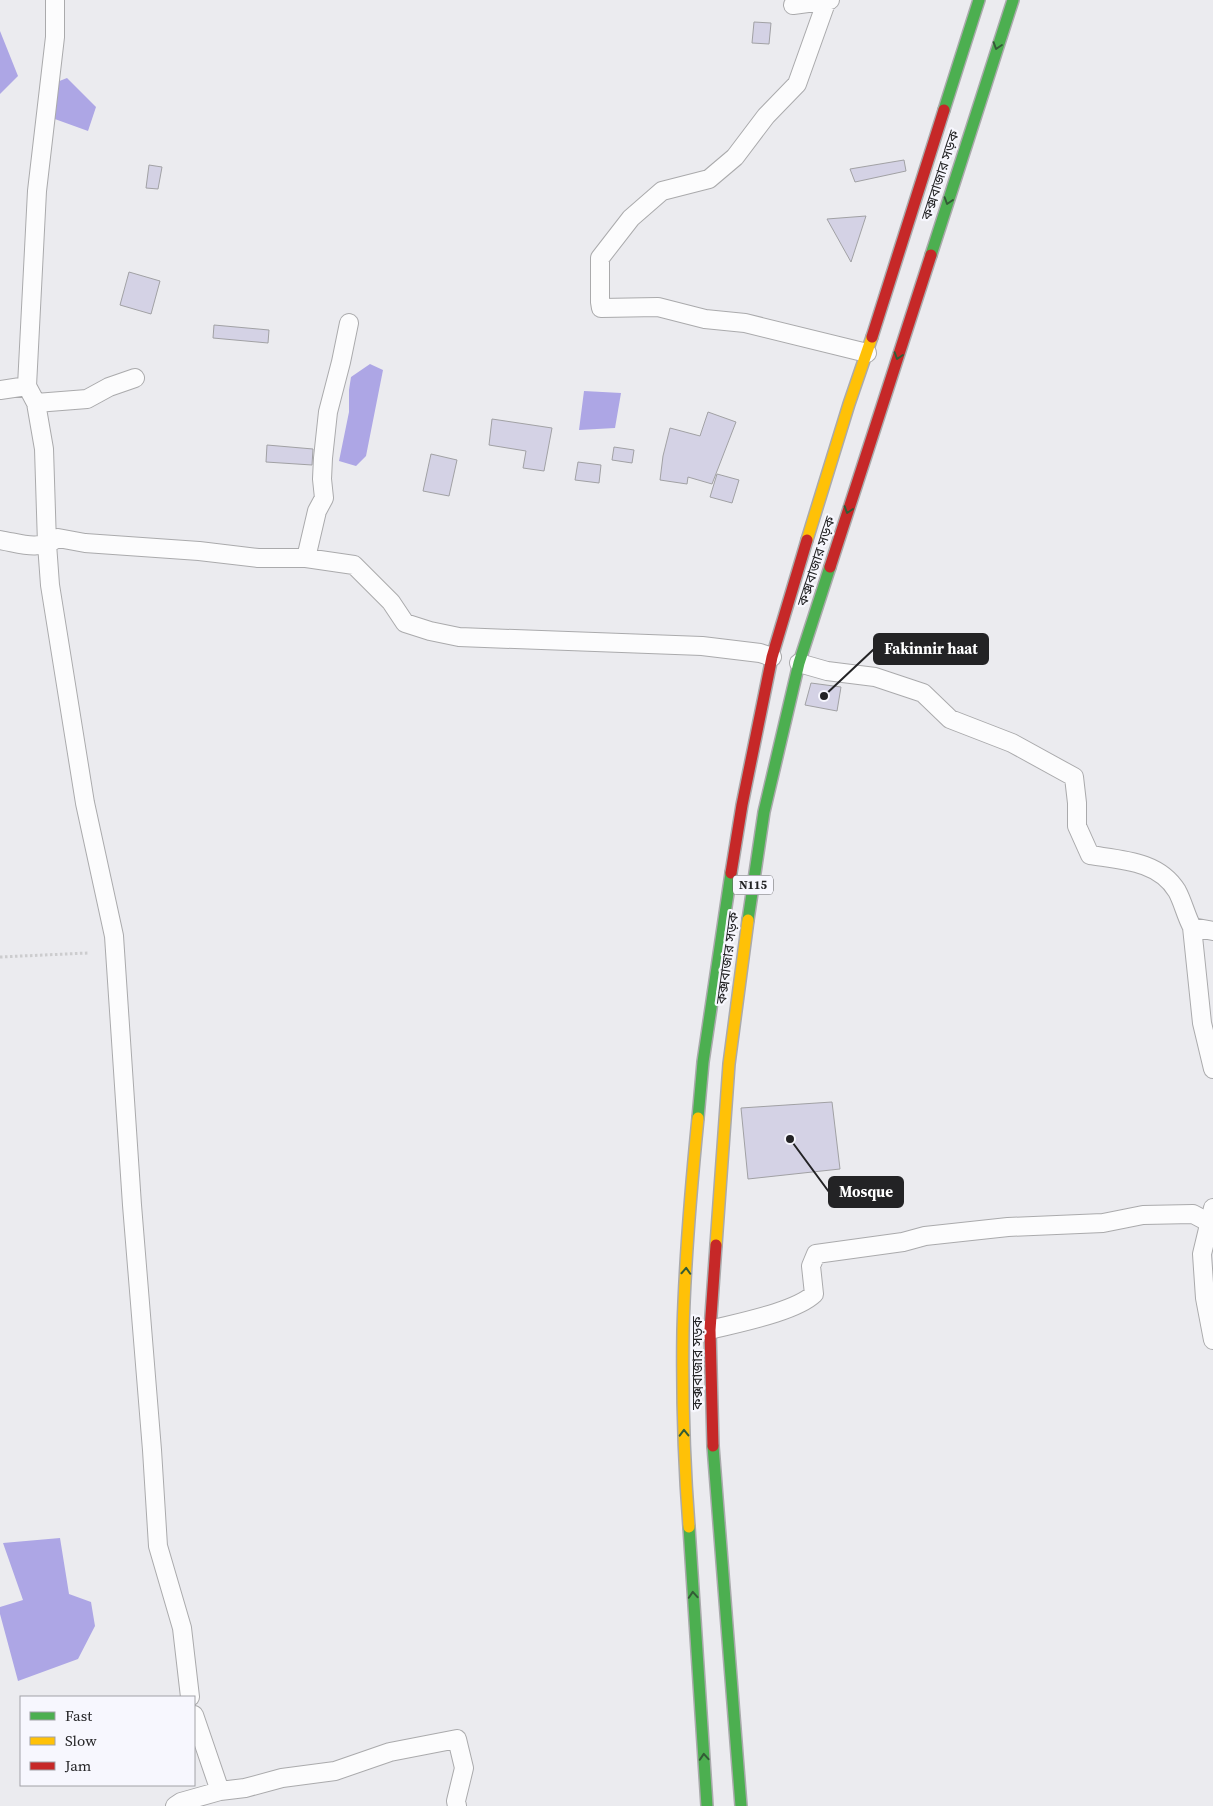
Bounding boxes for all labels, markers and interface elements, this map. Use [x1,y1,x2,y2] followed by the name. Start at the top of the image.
[993,42,1003,50] one-way arrow
[916,127,964,223] street label: কক্সবাজার সড়ক
[943,196,953,205] one-way arrow
[894,351,904,359] one-way arrow
[844,506,854,514] one-way arrow
[792,513,840,609] street label: কক্সবাজার সড়ক
[874,634,988,664] callout: Fakinnir haat
[884,638,978,659] text: Fakinnir haat
[733,876,773,894] road number: N115
[710,910,743,1007] street label: কক্সবাজার সড়ক
[829,1177,903,1207] callout: Mosque
[839,1181,893,1202] text: Mosque
[681,1266,692,1274] one-way arrow
[687,1316,707,1411] street label: কক্সবাজার সড়ক
[679,1429,689,1436] one-way arrow
[688,1591,699,1599] one-way arrow
[20,1696,195,1786] legend
[65,1705,92,1726] text: Fast
[65,1730,97,1751] text: Slow
[698,1753,709,1761] one-way arrow
[64,1755,92,1776] text: Jam

